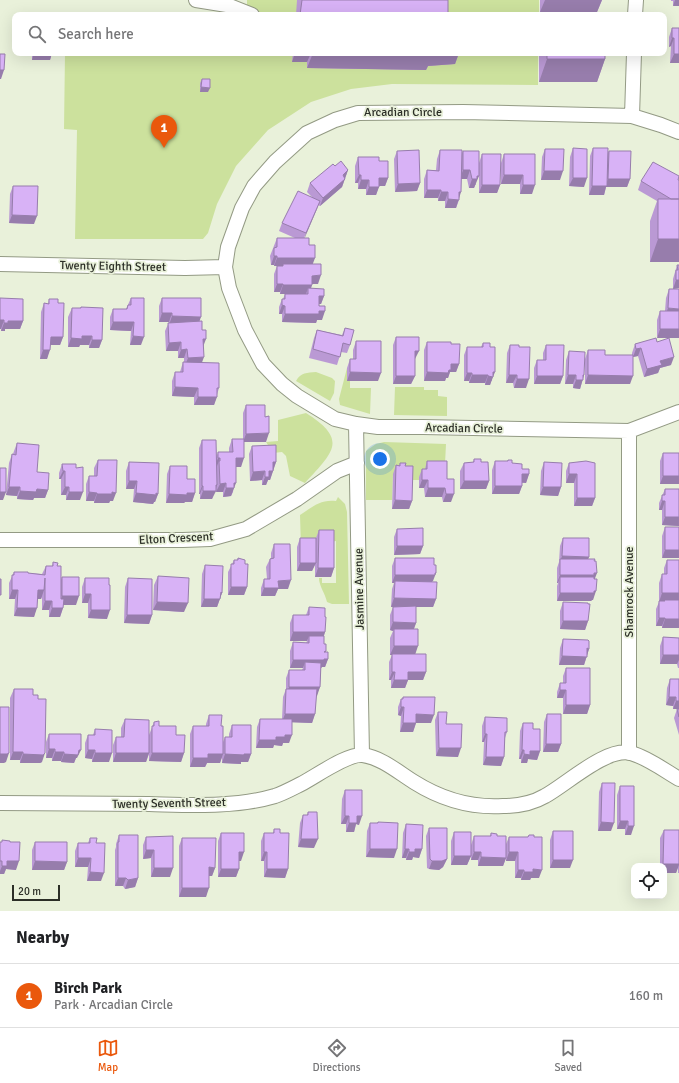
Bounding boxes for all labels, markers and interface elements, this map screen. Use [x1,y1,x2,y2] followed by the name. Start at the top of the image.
[12,12,667,56] search box
[26,23,48,45] icon: search
[58,25,134,43] text: Search here
[364,105,442,120] street label: Arcadian Circle
[151,115,177,148] pin: 1
[60,258,166,275] street label: Twenty Eighth Street
[425,420,503,437] street label: Arcadian Circle
[370,449,390,469] your location
[138,529,214,548] street label: Elton Crescent
[622,546,637,638] street label: Shamrock Avenue
[351,548,368,630] street label: Jasmine Avenue
[112,795,226,812] street label: Twenty Seventh Street
[631,863,667,899] map controls
[631,863,667,899] button: locate
[12,883,60,902] scale bar
[18,885,41,898] text: 20 m
[16,927,69,948] text: Nearby
[54,979,122,997] text: Birch Park
[25,988,33,1004] text: 1
[629,988,663,1004] text: 160 m
[54,997,173,1013] text: Park · Arcadian Circle
[97,1037,119,1074] tab: Map
[313,1037,361,1074] tab: Directions
[554,1037,582,1074] tab: Saved

